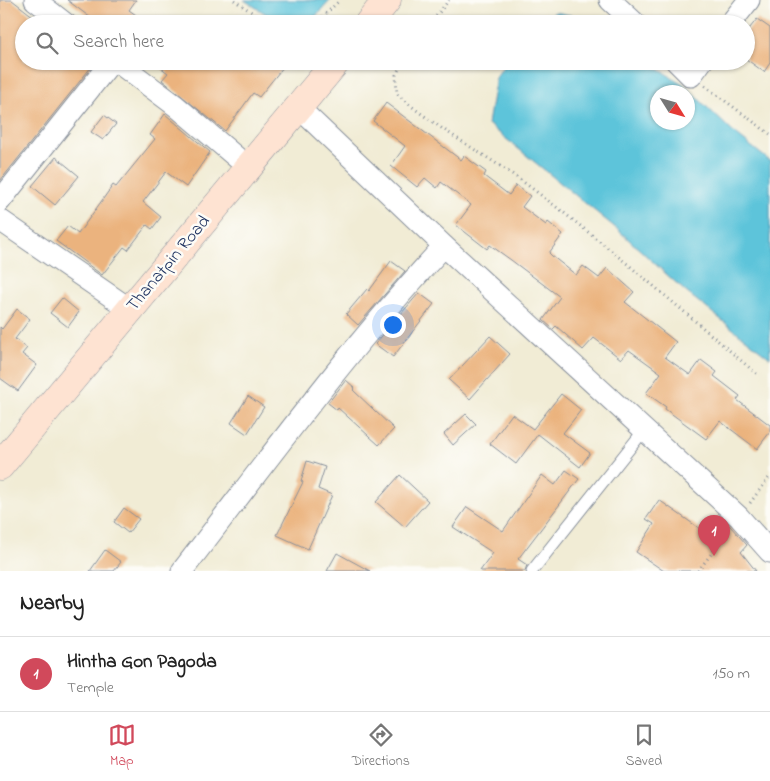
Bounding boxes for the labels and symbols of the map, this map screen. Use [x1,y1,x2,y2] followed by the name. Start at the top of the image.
[650,85,695,130] north arrow
[121,210,217,318] street label: Thanatpin Road
[380,312,406,338] your location
[698,515,730,556] pin: 1

